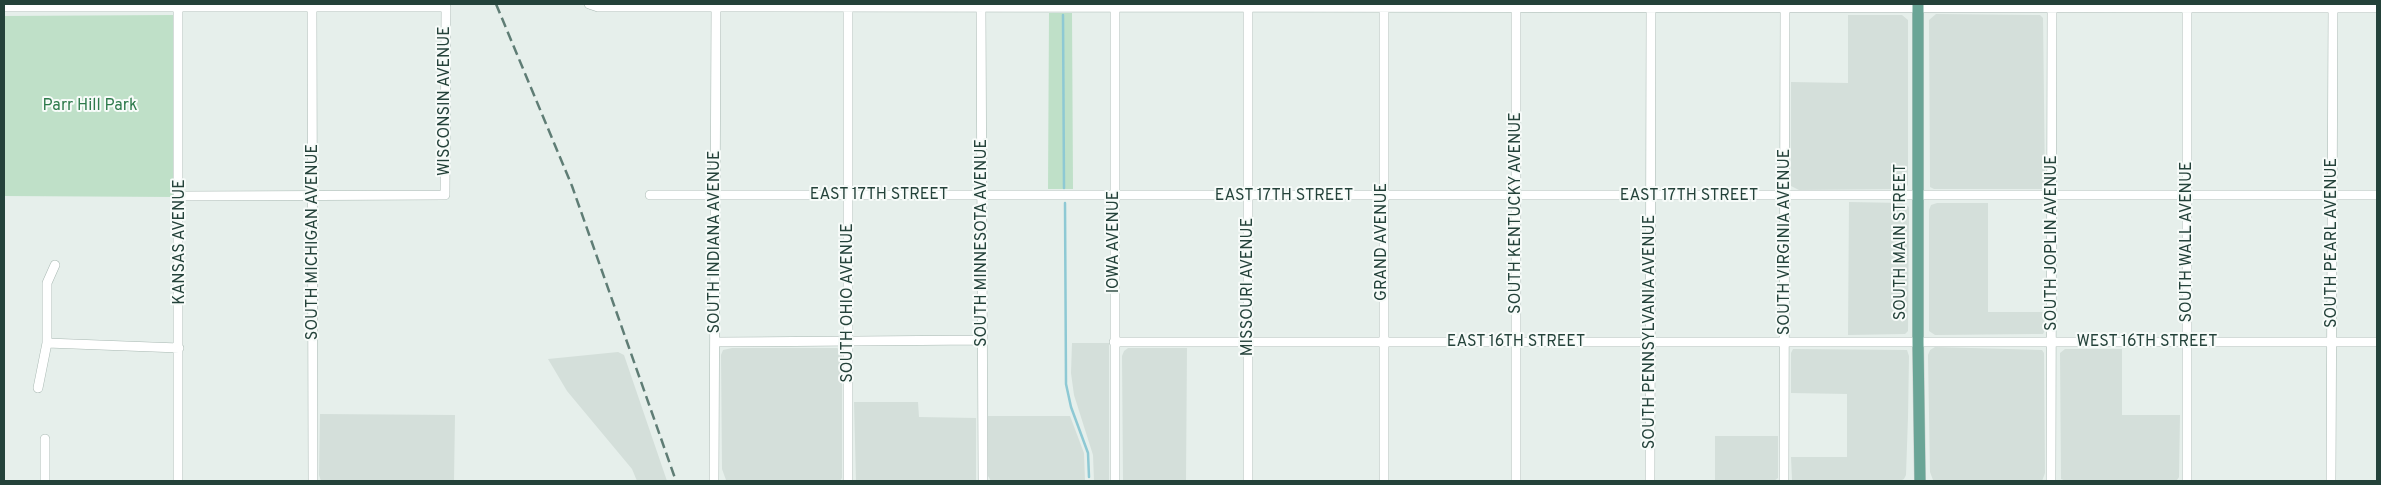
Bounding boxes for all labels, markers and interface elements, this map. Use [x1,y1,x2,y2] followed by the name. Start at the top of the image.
[435,26,455,176] street label: WISCONSIN AVENUE
[43,96,137,116] park label: Parr Hill Park
[1506,112,1526,314] street label: SOUTH KENTUCKY AVENUE
[972,139,992,347] street label: SOUTH MINNESOTA AVENUE
[303,144,323,340] street label: SOUTH MICHIGAN AVENUE
[1775,149,1795,335] street label: SOUTH VIRGINIA AVENUE
[705,150,725,334] street label: SOUTH INDIANA AVENUE
[2042,155,2062,331] street label: SOUTH JOPLIN AVENUE
[2322,158,2342,328] street label: SOUTH PEARL AVENUE
[2177,161,2197,323] street label: SOUTH WALL AVENUE
[1891,164,1911,320] street label: SOUTH MAIN STREET
[170,179,190,305] street label: KANSAS AVENUE
[1372,183,1392,301] street label: GRAND AVENUE
[810,185,948,205] street label: EAST 17TH STREET
[1215,186,1353,206] street label: EAST 17TH STREET
[1620,186,1758,206] street label: EAST 17TH STREET
[1104,191,1124,293] street label: IOWA AVENUE
[1640,215,1660,449] street label: SOUTH PENNSYLVANIA AVENUE
[1238,218,1258,356] street label: MISSOURI AVENUE
[838,223,858,383] street label: SOUTH OHIO AVENUE
[1447,332,1585,352] street label: EAST 16TH STREET
[2077,332,2217,352] street label: WEST 16TH STREET

